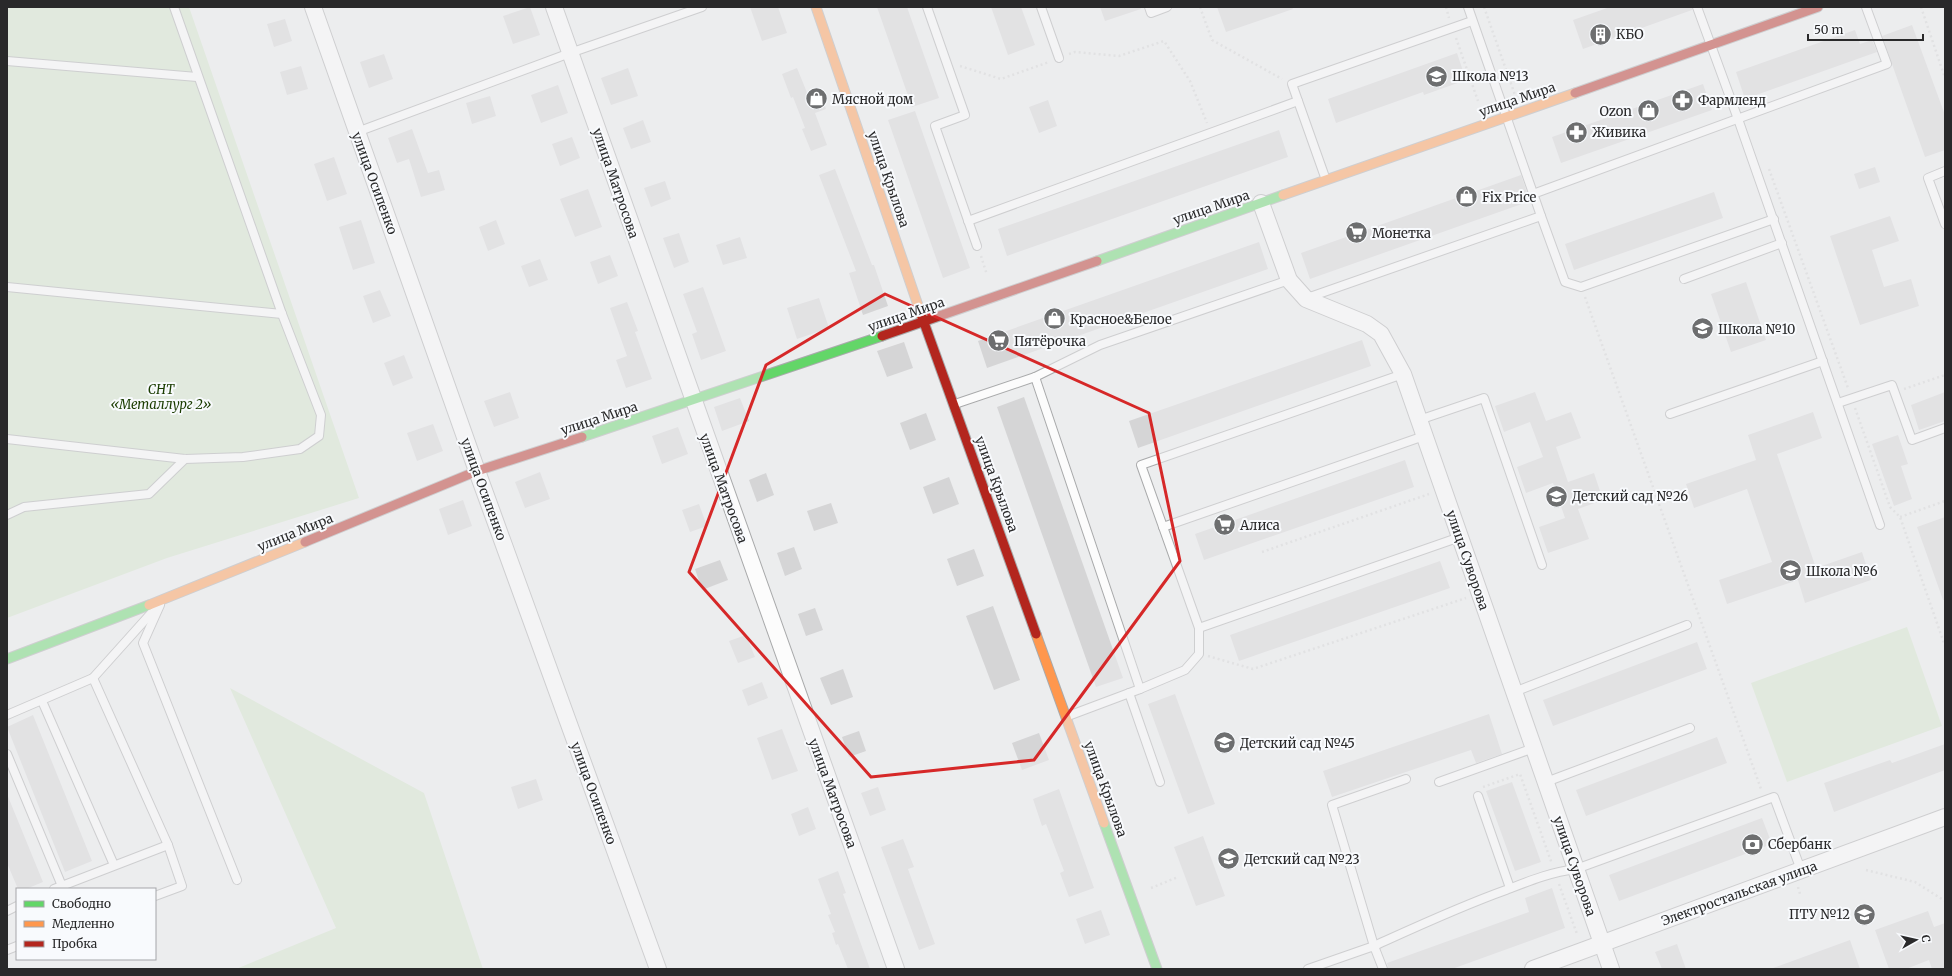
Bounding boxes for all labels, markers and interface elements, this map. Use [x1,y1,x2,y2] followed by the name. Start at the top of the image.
[1808,16,1923,42] scale bar
[1587,21,1613,47] building icon: КБО
[1814,22,1843,37] text: 50 m
[1616,26,1644,43] place label: КБО
[1423,63,1449,89] school or university icon: Школа №13
[1452,68,1529,85] place label: Школа №13
[1477,78,1558,121] street label: улица Мира
[804,86,830,112] shop icon: Мясной дом
[1669,87,1695,113] pharmacy icon: Фармленд
[832,91,914,108] place label: Мясной дом
[1698,92,1766,109] place label: Фармленд
[1635,98,1661,124] shop icon: Ozon
[1599,103,1632,120] place label: Ozon
[1563,119,1589,145] pharmacy icon: Живика
[1592,124,1646,141] place label: Живика
[589,126,642,241] street label: улица Матросова
[864,129,913,230] street label: улица Крылова
[348,130,401,237] street label: улица Осипенко
[1454,184,1480,210] shop icon: Fix Price
[1171,186,1252,229] street label: улица Мира
[1482,189,1537,206] place label: Fix Price
[1343,220,1369,246] supermarket icon: Монетка
[1372,225,1431,242] place label: Монетка
[866,293,947,336] street label: улица Мира
[1041,306,1067,332] shop icon: Красное&Белое
[1070,311,1172,328] place label: Красное&Белое
[1690,316,1716,342] school or university icon: Школа №10
[1718,321,1795,338] place label: Школа №10
[985,328,1011,354] supermarket icon: Пятёрочка
[1014,333,1086,350] place label: Пятёрочка
[110,381,212,413] park label: СНТ «Металлург 2»
[559,398,640,439] street label: улица Мира
[696,431,751,545] street label: улица Матросова
[971,434,1022,535] street label: улица Крылова
[457,436,510,543] street label: улица Осипенко
[1544,483,1570,509] school or university icon: Детский сад №26
[1572,488,1688,505] place label: Детский сад №26
[1442,508,1493,613] street label: улица Суворова
[255,510,335,555] street label: улица Мира
[1212,512,1238,538] supermarket icon: Алиса
[1239,517,1280,534] place label: Алиса
[1778,558,1804,584] school or university icon: Школа №6
[1806,563,1878,580] place label: Школа №6
[1211,730,1237,756] school or university icon: Детский сад №45
[1240,735,1355,752] place label: Детский сад №45
[805,736,860,850] street label: улица Матросова
[1080,739,1131,840] street label: улица Крылова
[567,740,620,847] street label: улица Осипенко
[1549,814,1600,919] street label: улица Суворова
[1739,831,1765,857] bank icon: Сбербанк
[1768,836,1832,853] place label: Сбербанк
[1215,846,1241,872] school or university icon: Детский сад №23
[1244,851,1360,868] place label: Детский сад №23
[1659,857,1819,930] street label: Электростальская улица
[16,888,156,960] legend
[52,896,111,911] text: Свободно
[1852,901,1878,927] school or university icon: ПТУ №12
[1789,906,1850,923] place label: ПТУ №12
[52,916,114,931] text: Медленно
[1896,920,1936,960] north arrow
[1918,934,1933,943] text: С
[52,936,98,951] text: Пробка

